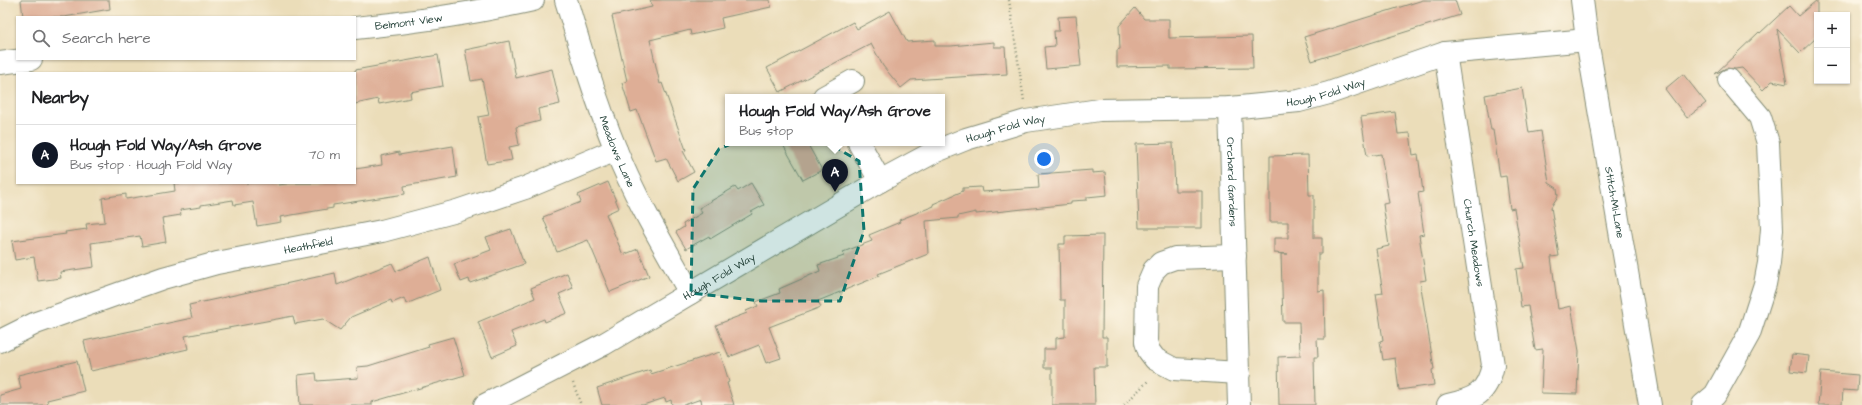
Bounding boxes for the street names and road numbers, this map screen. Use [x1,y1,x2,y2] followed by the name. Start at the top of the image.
[374,10,444,33] street label: Belmont View
[1286,74,1368,110] street label: Hough Fold Way
[964,111,1046,146] street label: Hough Fold Way
[596,114,639,190] street label: Meadows Lane
[1223,137,1241,227] street label: Orchard Gardens
[1601,165,1629,239] street label: Stitch-Mi-Lane
[1460,198,1488,288] street label: Church Meadows
[282,233,334,257] street label: Heathfield
[680,249,758,303] street label: Hough Fold Way

